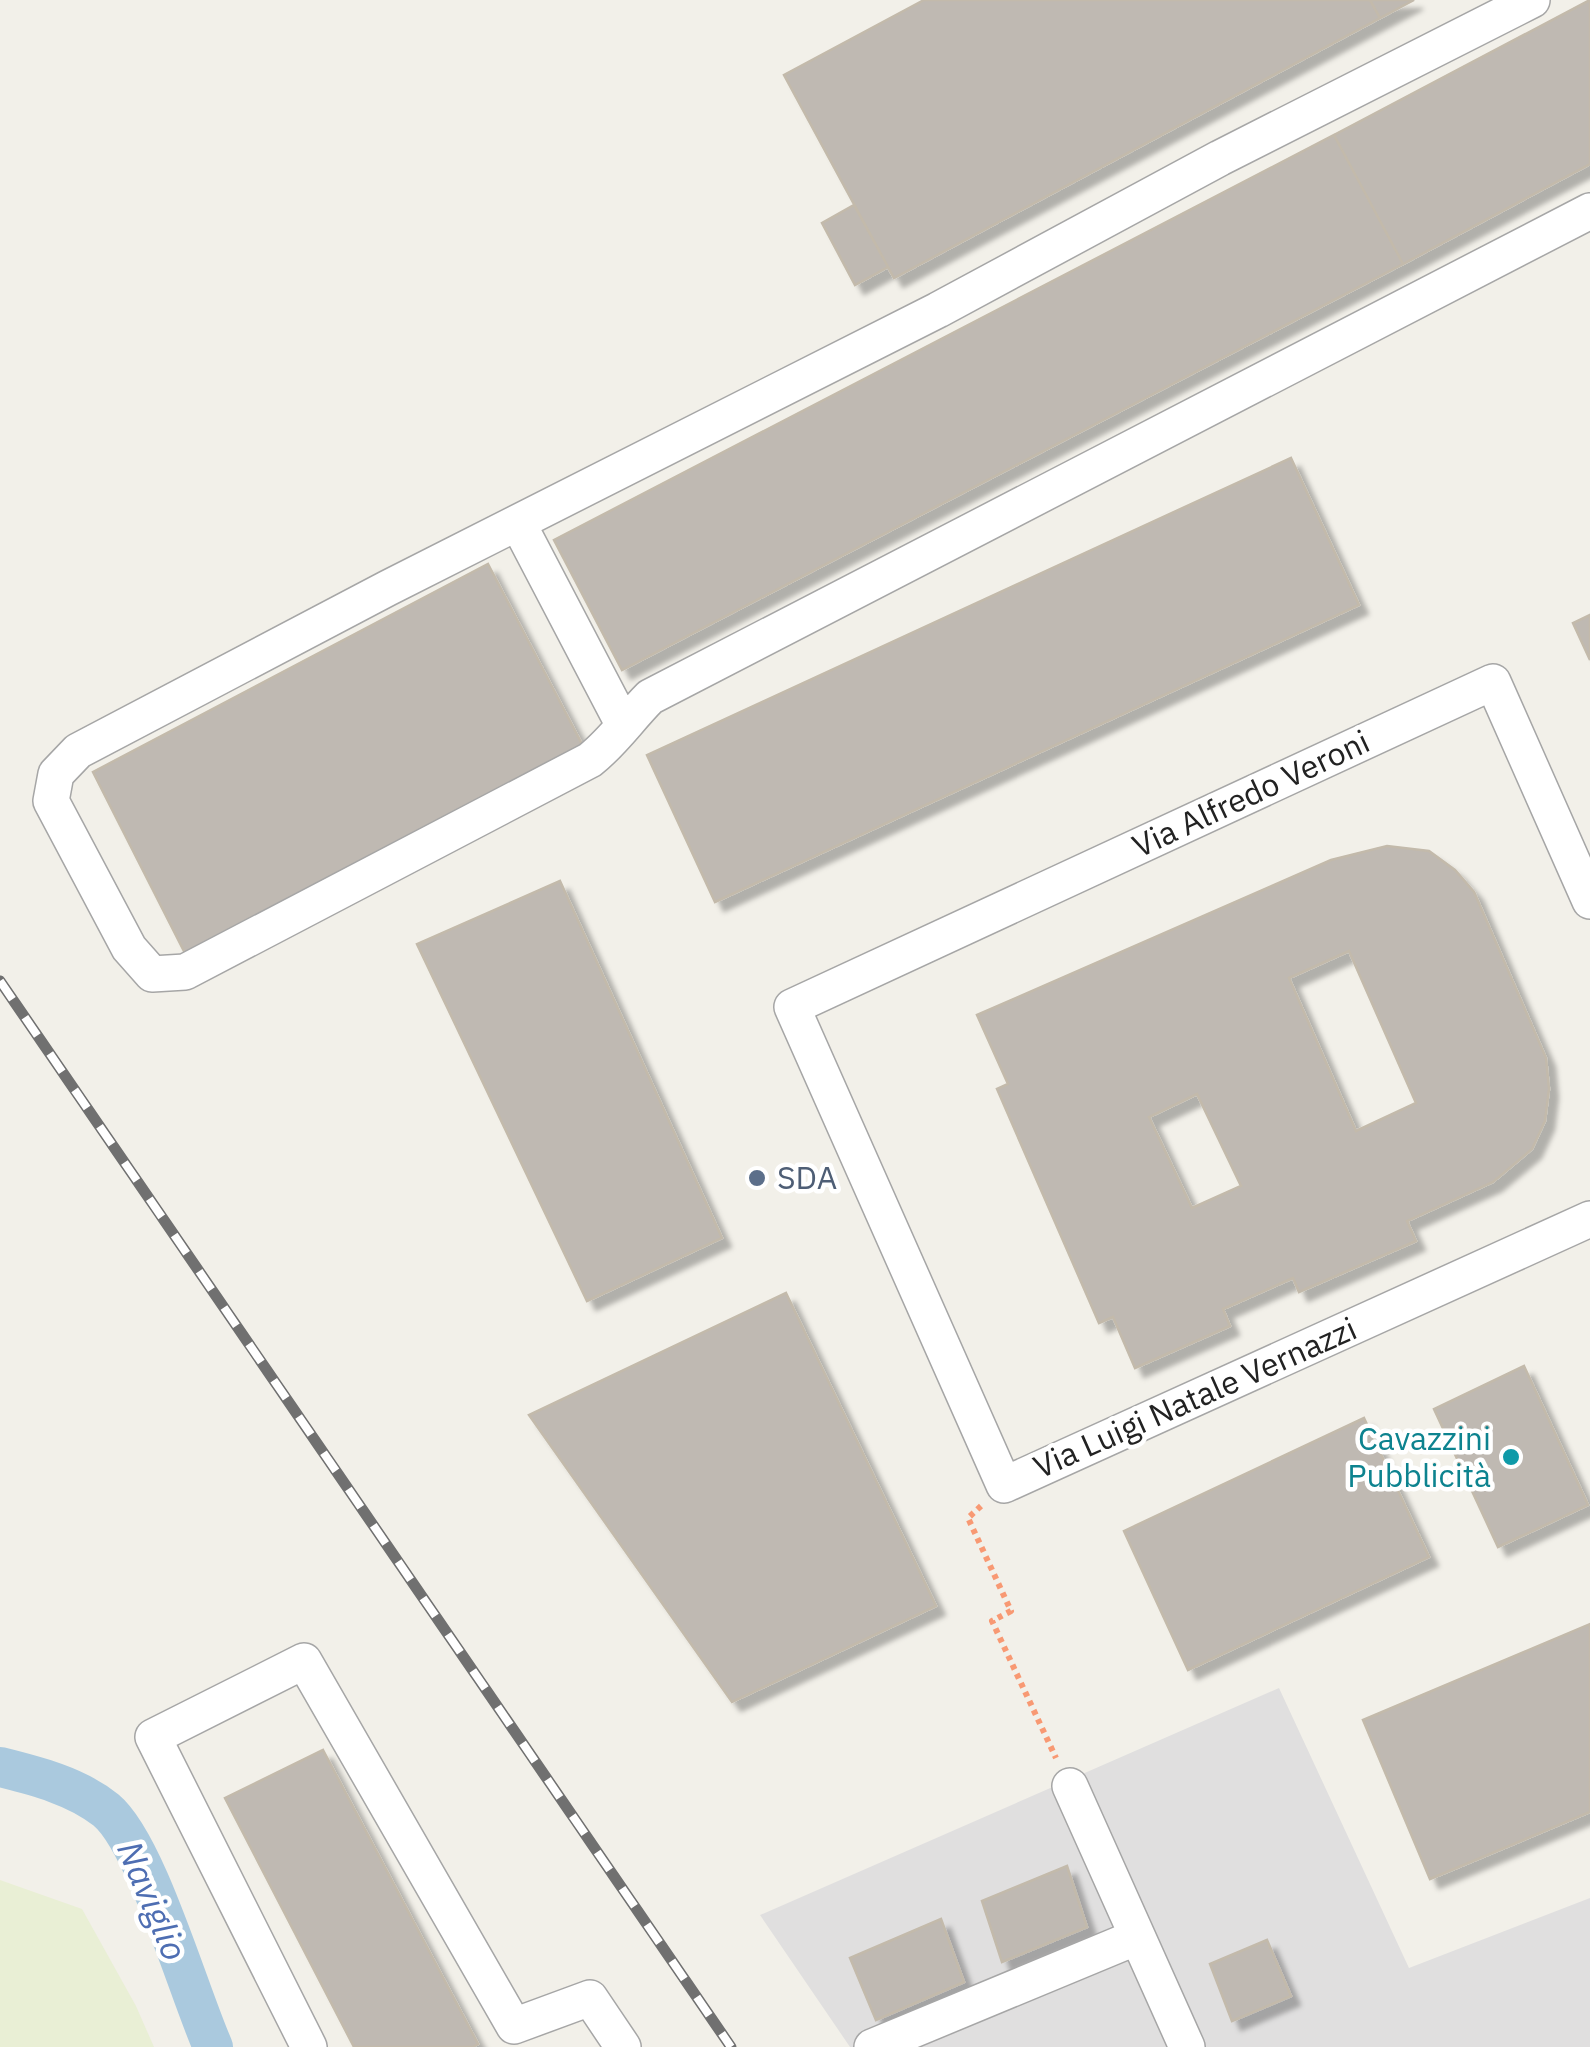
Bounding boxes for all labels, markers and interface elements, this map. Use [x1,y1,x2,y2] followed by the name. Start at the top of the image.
[1125,720,1376,866] street label: Via Alfredo Veroni
[777,1156,837,1198] place label: SDA
[746,1167,768,1189] marker: SDA
[1027,1307,1363,1487] street label: Via Luigi Natale Vernazzi
[1347,1417,1491,1496] place label: Cavazzini Pubblicità
[1500,1446,1522,1468] marker: Cavazzini Pubblicità
[107,1834,199,1967] water label: Naviglio

